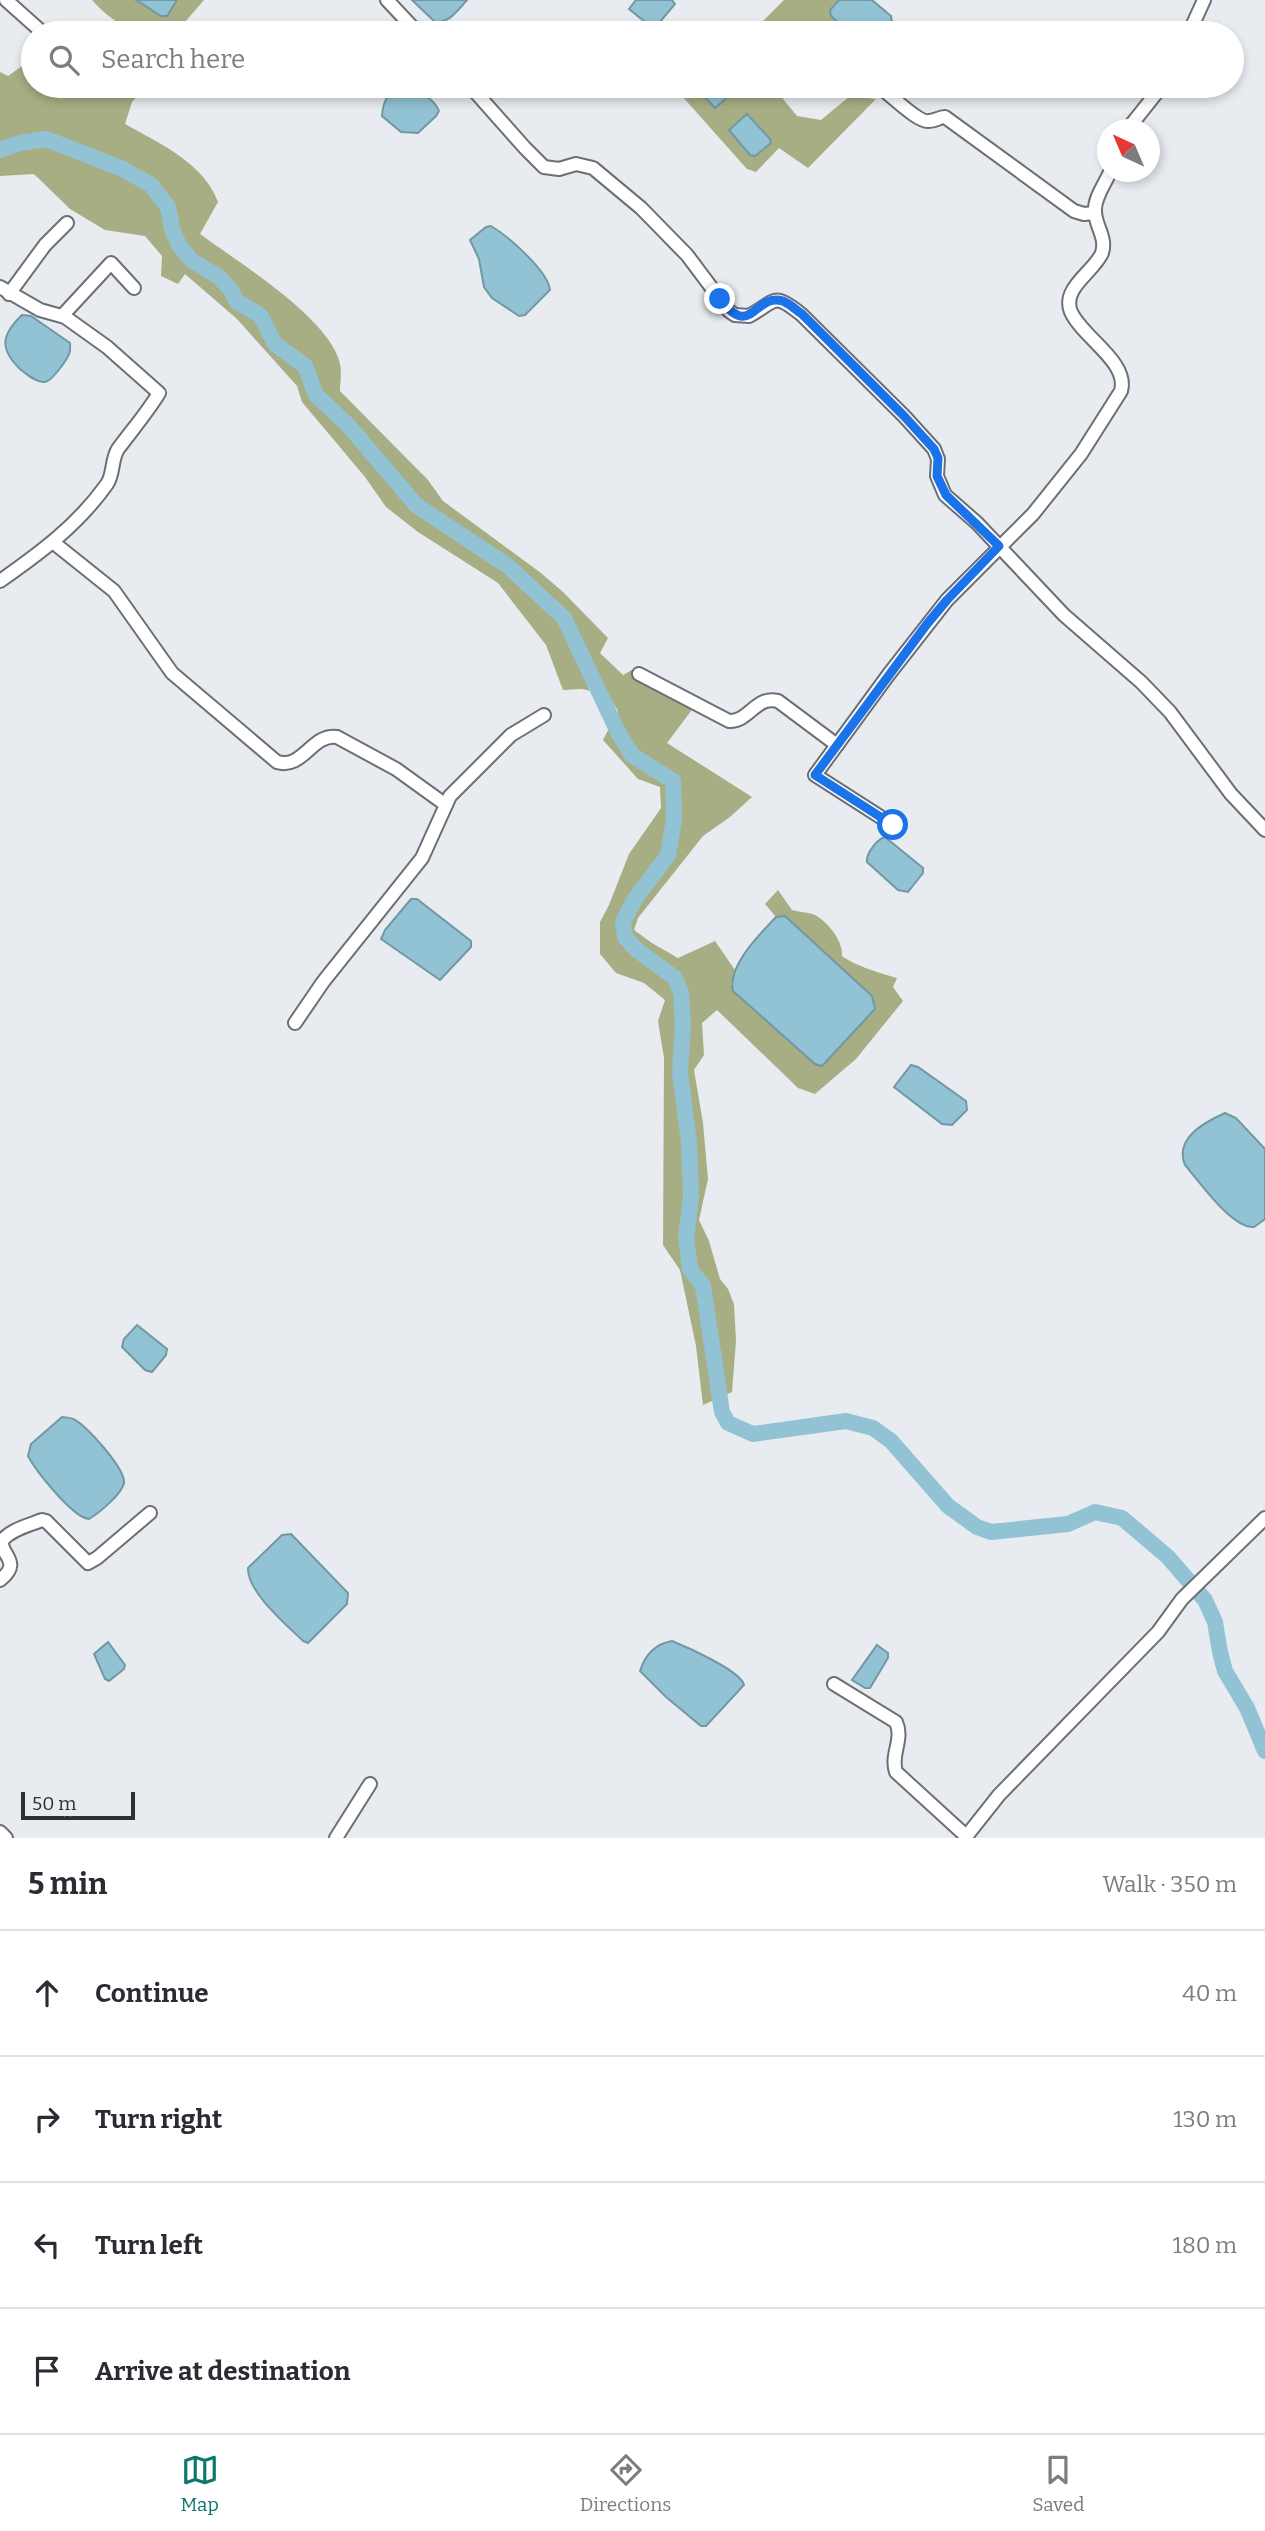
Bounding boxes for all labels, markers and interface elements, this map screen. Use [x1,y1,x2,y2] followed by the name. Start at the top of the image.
[21,21,1244,98] search box
[45,41,83,79] icon: search
[101,44,245,75] text: Search here
[1097,119,1160,182] north arrow
[704,283,735,314] route end
[877,809,908,840] route start
[21,1789,135,1821] scale bar
[32,1792,76,1815] text: 50 m
[28,1866,107,1902] text: 5 min
[1102,1870,1237,1898] text: Walk · 350 m
[28,1974,66,2012] icon: ahead
[95,1978,209,2009] text: Continue
[1182,1979,1237,2007] text: 40 m
[28,2100,66,2138] icon: right
[95,2104,222,2135] text: Turn right
[1173,2105,1237,2133] text: 130 m
[28,2226,66,2264] icon: left
[95,2230,203,2261] text: Turn left
[1173,2231,1237,2259] text: 180 m
[28,2352,66,2390] icon: arrive
[95,2356,350,2387] text: Arrive at destination
[181,2451,219,2516] tab: Map
[580,2451,671,2516] tab: Directions
[1032,2451,1084,2516] tab: Saved

